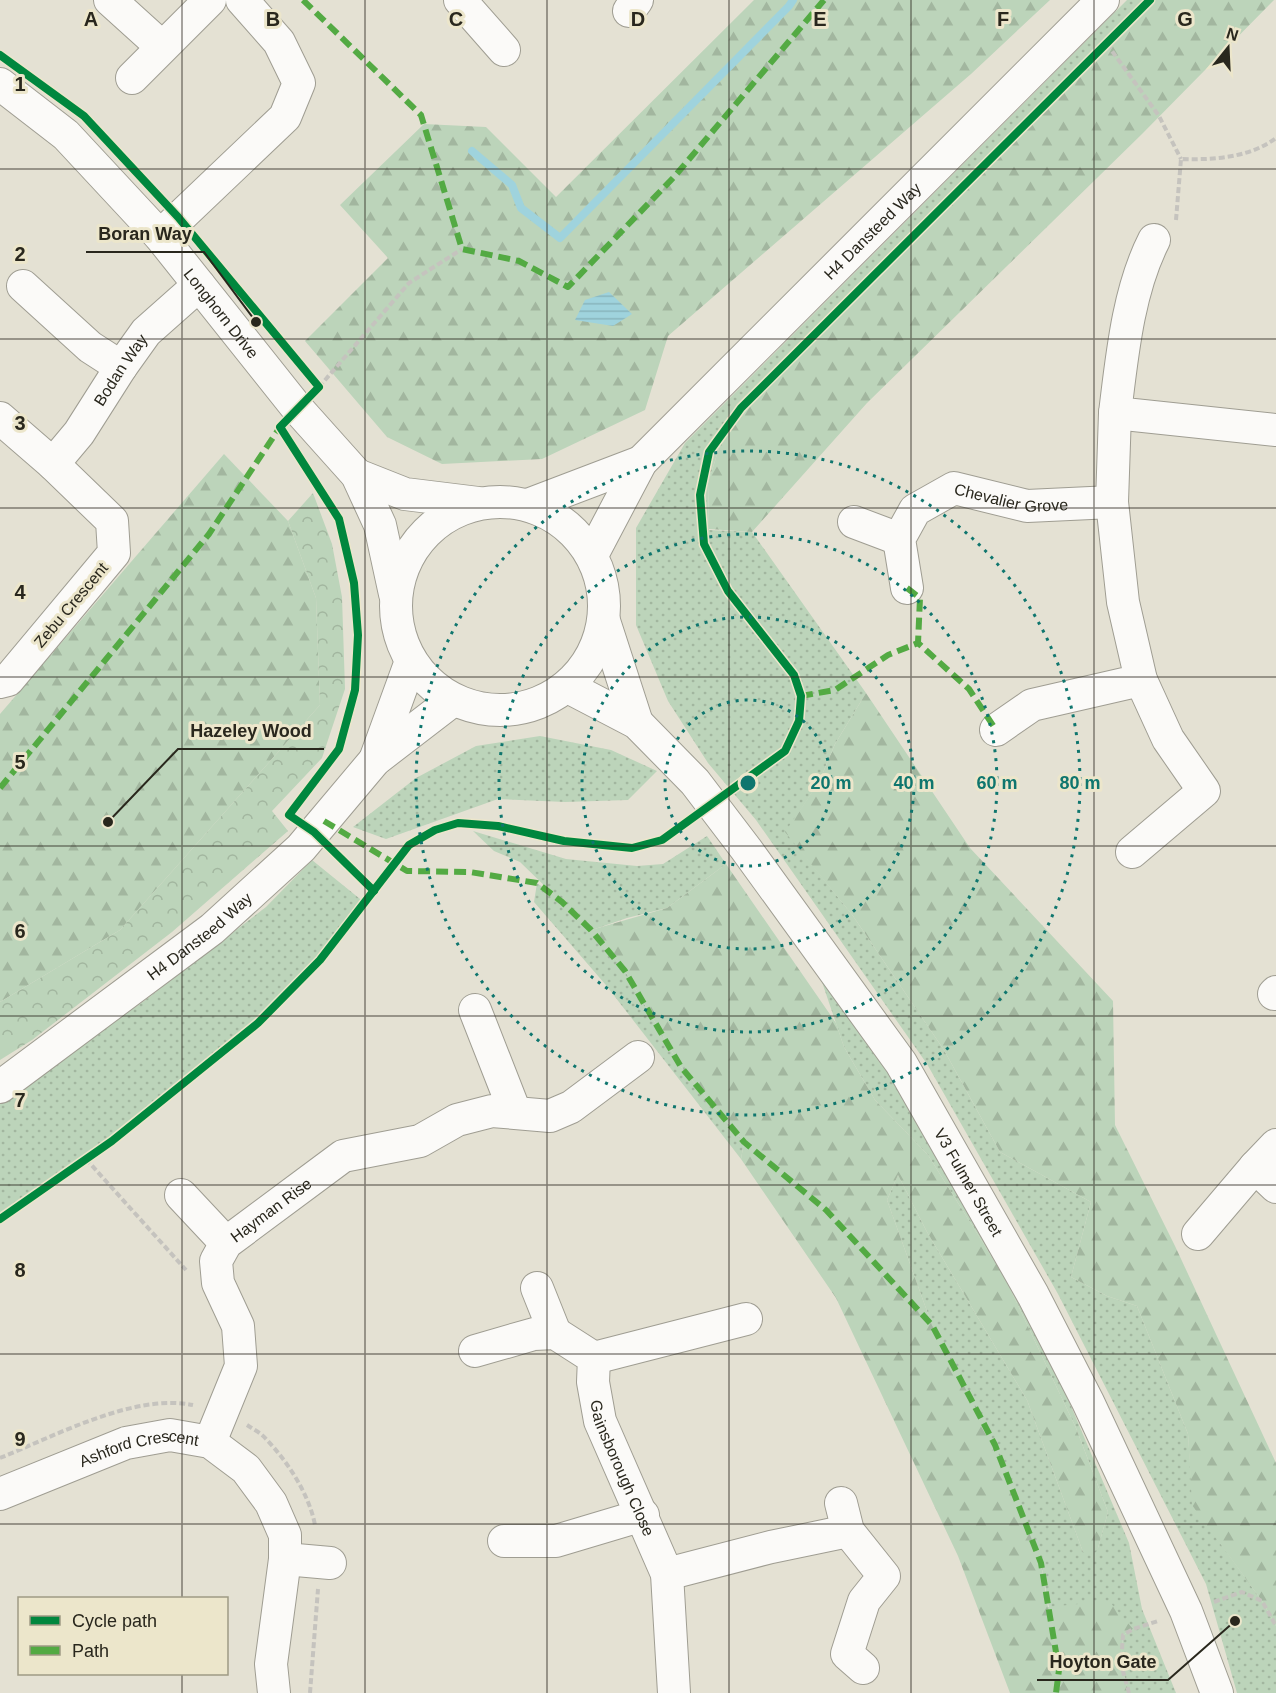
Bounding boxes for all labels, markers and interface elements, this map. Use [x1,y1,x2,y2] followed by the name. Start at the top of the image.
[84,8,98,30] text: A
[266,8,280,30] text: B
[449,8,463,30] text: C
[631,8,645,30] text: D
[813,8,827,30] text: E
[997,8,1009,30] text: F
[1177,8,1193,30] text: G
[1198,18,1258,78] north arrow
[1224,24,1241,44] text: N
[14,73,26,95] text: 1
[820,179,924,283] street label: H4 Dansteed Way
[86,216,204,252] callout: Boran Way
[98,224,192,244] text: Boran Way
[14,243,26,265] text: 2
[181,265,262,361] street label: Longhorn Drive
[90,331,150,408] street label: Bodan Way
[14,412,26,434] text: 3
[953,480,1069,515] street label: Chevalier Grove
[31,559,112,651] street label: Zebu Crescent
[14,581,26,603] text: 4
[178,713,324,749] callout: Hazeley Wood
[190,721,312,741] text: Hazeley Wood
[14,751,26,773] text: 5
[738,773,758,793] centre of rings
[810,773,852,793] text: 20 m
[893,773,935,793] text: 40 m
[976,773,1018,793] text: 60 m
[1059,773,1101,793] text: 80 m
[144,889,255,983] street label: H4 Dansteed Way
[14,920,26,942] text: 6
[14,1089,26,1111] text: 7
[931,1125,1006,1239] street label: V3 Fulmer Street
[227,1174,314,1245] street label: Hayman Rise
[14,1259,26,1281] text: 8
[588,1398,658,1539] street label: Gainsborough Close
[77,1426,201,1470] street label: Ashford Crescent
[14,1428,26,1450] text: 9
[18,1597,228,1675] legend
[72,1611,157,1631] text: Cycle path
[72,1641,109,1661] text: Path
[1037,1644,1168,1680] callout: Hoyton Gate
[1049,1652,1157,1672] text: Hoyton Gate

